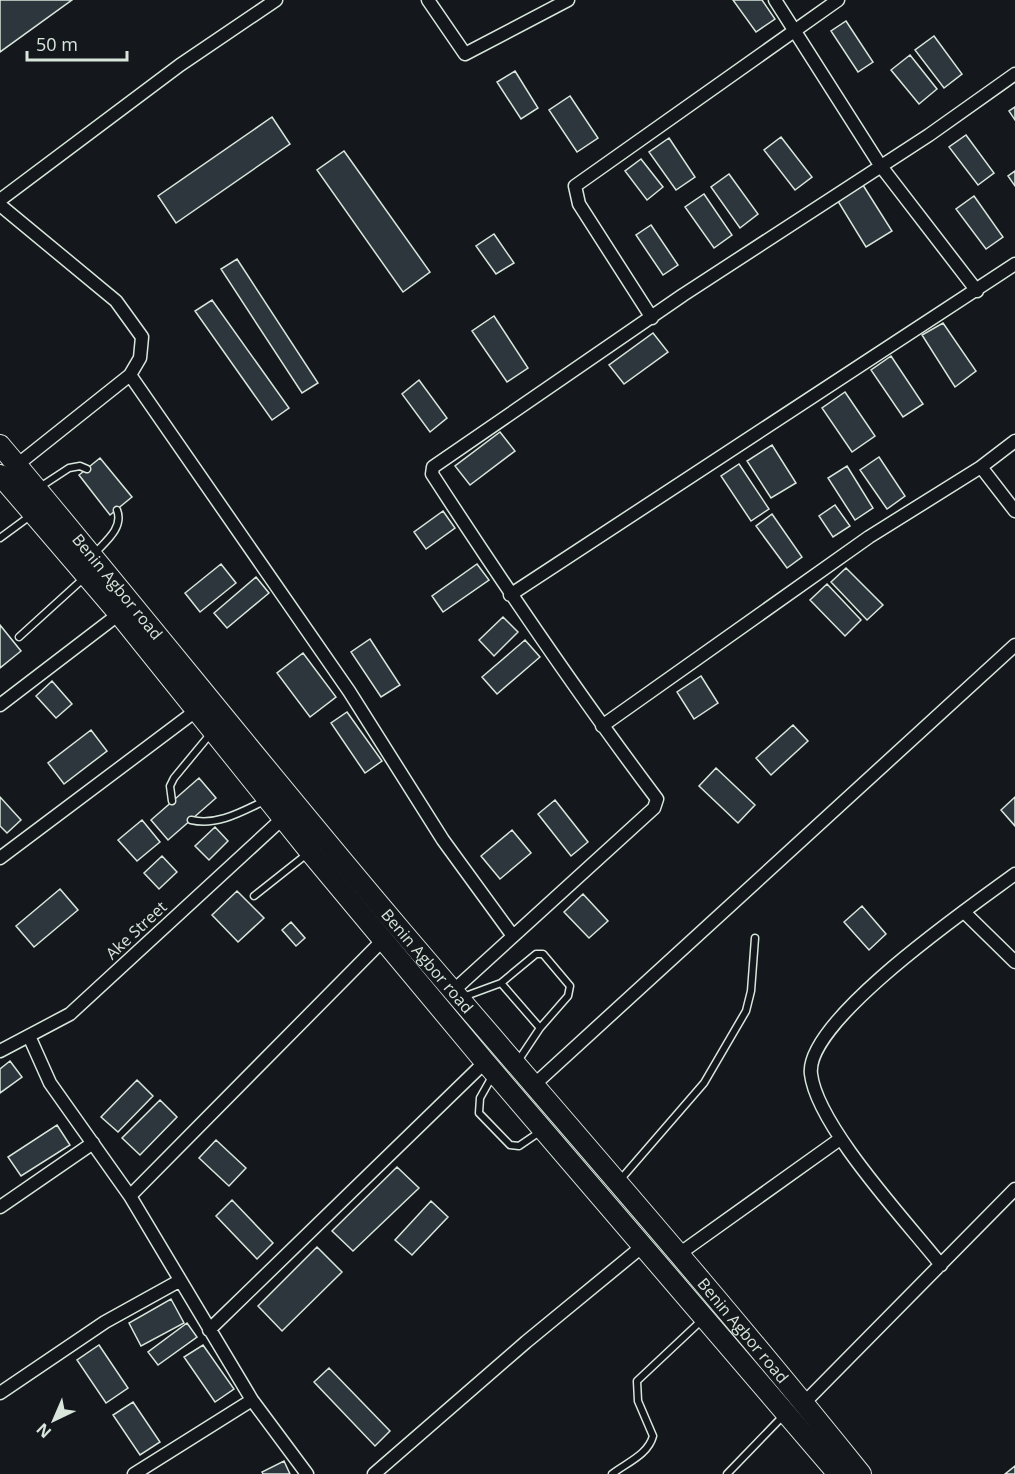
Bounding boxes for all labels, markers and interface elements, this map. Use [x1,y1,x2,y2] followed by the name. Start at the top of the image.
[27,24,128,62] scale bar
[36,32,78,56] text: 50 m
[67,529,168,644] street label: Benin Agbor road
[101,896,172,964] street label: Ake Street
[376,904,478,1018] street label: Benin Agbor road
[693,1273,794,1388] street label: Benin Agbor road
[24,1390,84,1450] north arrow
[31,1418,56,1443] text: N

